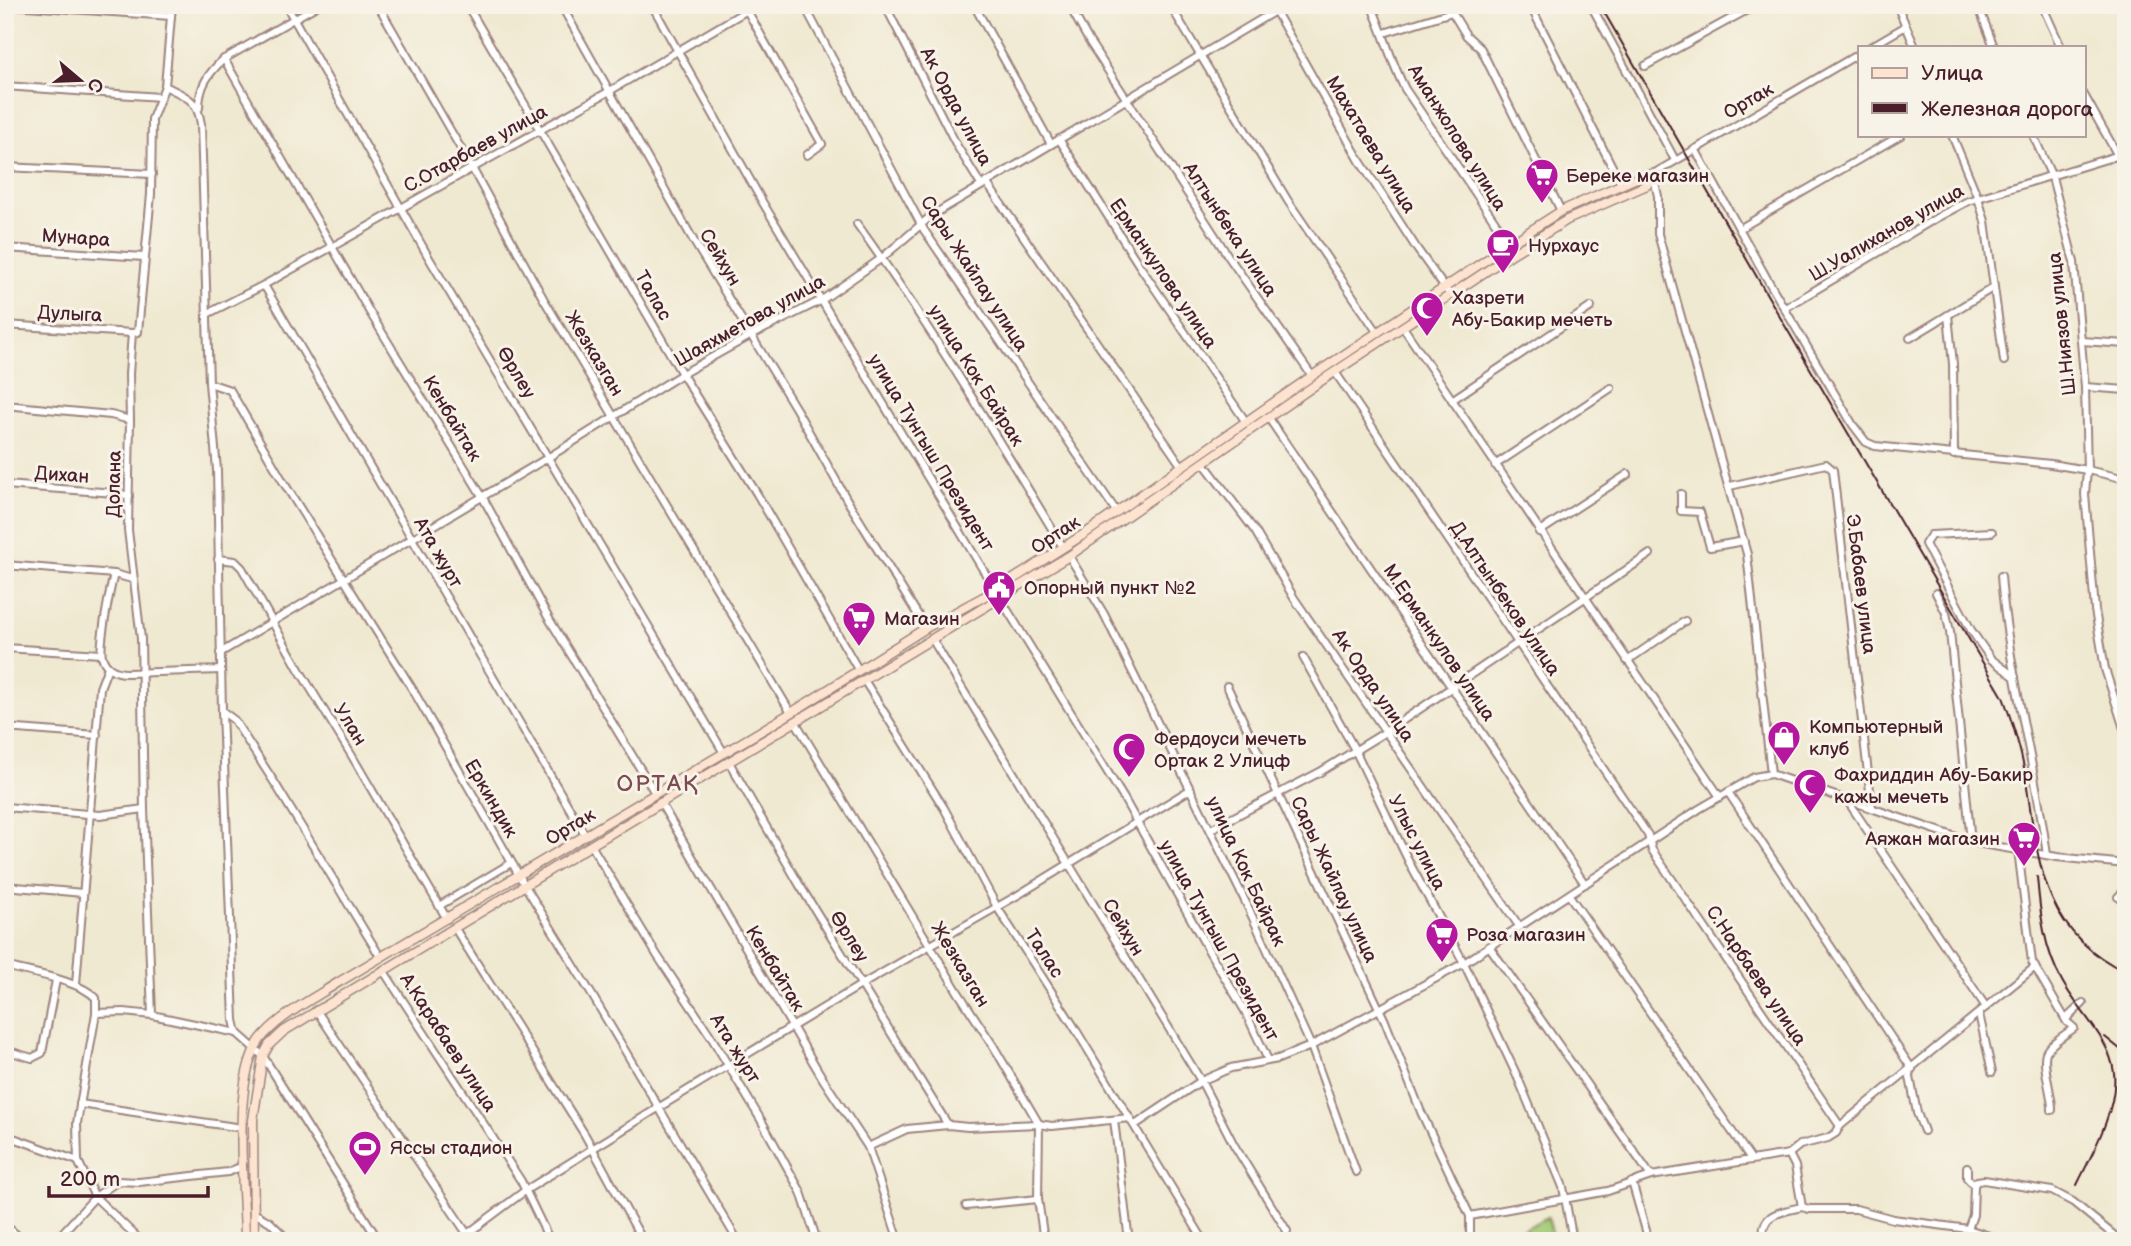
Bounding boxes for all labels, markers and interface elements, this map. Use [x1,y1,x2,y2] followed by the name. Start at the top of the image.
[914,43,997,170] street label: Ак Орда улица
[46,46,116,116] north arrow
[1858,46,2086,136] legend
[1402,60,1511,215] street label: Аманжолова улица
[1921,61,1984,86] text: Улица
[1321,72,1421,218] street label: Махатаева улица
[82,75,108,95] text: С
[1720,78,1778,125] street label: Ортак
[1921,97,2094,122] text: Железная дорога
[400,100,551,198] street label: С.Отарбаев улица
[1523,156,1561,205] supermarket icon: Береке магазин
[1177,158,1282,301] street label: Алтынбека улица
[1566,165,1709,188] place label: Береке магазин
[1805,180,1968,287] street label: Ш.Уалиханов улица
[915,192,1033,356] street label: Сары Жайлау улица
[1104,194,1222,353] street label: Ерманкулова улица
[41,225,111,252] street label: Мунара
[694,225,746,290] street label: Сейхун
[1484,226,1522,275] cafe icon: Нурхаус
[1528,235,1600,258] place label: Нурхаус
[2044,251,2081,397] street label: Ш.Ниязов улица
[629,267,676,325] street label: Талас
[670,270,829,372] street label: Шаяхметова улица
[1451,287,1613,332] place label: Хазрети Абу-Бакир мечеть
[1408,289,1446,338] mosque icon: Хазрети Абу-Бакир мечеть
[37,301,103,328] street label: Дулыга
[923,301,1029,451] street label: улица Кок Байрак
[559,307,628,401] street label: Жезказган
[491,343,540,403] street label: Өрлеу
[863,350,999,556] street label: улица Тунгыш Президент
[417,372,486,466] street label: Кенбайтак
[102,450,127,518] street label: Долана
[34,462,90,489] street label: Дихан
[1027,511,1085,560] street label: Ортак
[408,513,467,592] street label: Ата журт
[1841,513,1881,655] street label: Э.Бабаев улица
[1445,517,1565,680] street label: Д.Алтынбеков улица
[1378,560,1500,726] street label: М.Ерманкулов улица
[980,568,1018,617] public building icon: Опорный пункт №2
[1024,577,1197,600] place label: Опорный пункт №2
[840,599,878,648] supermarket icon: Магазин
[884,608,960,631] place label: Магазин
[1326,624,1419,747] street label: Ак Орда улица
[328,700,371,750] street label: Улан
[1809,716,1943,761] place label: Компьютерный клуб
[1765,718,1803,767] shop icon: Компьютерный клуб
[1154,728,1307,773] place label: Фердоуси мечеть Ортак 2 Улицф
[1110,730,1148,779] mosque icon: Фердоуси мечеть Ортак 2 Улицф
[459,755,522,842] street label: Еркиндик
[1834,764,2033,809] place label: Фахриддин Абу-Бакир кажы мечеть
[1791,766,1829,815] mosque icon: Фахриддин Абу-Бакир кажы мечеть
[617,770,699,798] district label: ОРТАҚ
[1383,791,1450,894] street label: Улыс улица
[1201,793,1290,950] street label: улица Кок Байрак
[1285,793,1382,966] street label: Сары Жайлау улица
[542,804,600,851] street label: Ортак
[2005,819,2043,868] supermarket icon: Аяжан магазин
[1864,828,2000,851] place label: Аяжан магазин
[1154,836,1284,1045] street label: улица Тунгыш Президент
[1097,895,1149,960] street label: Сейхун
[1700,902,1811,1050] street label: С.Нарбаева улица
[824,907,873,967] street label: Өрлеу
[1423,915,1461,964] supermarket icon: Роза магазин
[925,918,994,1012] street label: Жезказган
[740,922,809,1016] street label: Кенбайтак
[1466,924,1586,947] place label: Роза магазин
[1019,925,1068,983] street label: Талас
[394,968,501,1116] street label: А.Карабаев улица
[704,1009,765,1088] street label: Ата журт
[346,1128,384,1177] sports icon: Яссы стадион
[390,1137,513,1160] place label: Яссы стадион
[49,1155,208,1199] scale bar
[60,1167,120,1192] text: 200 m

